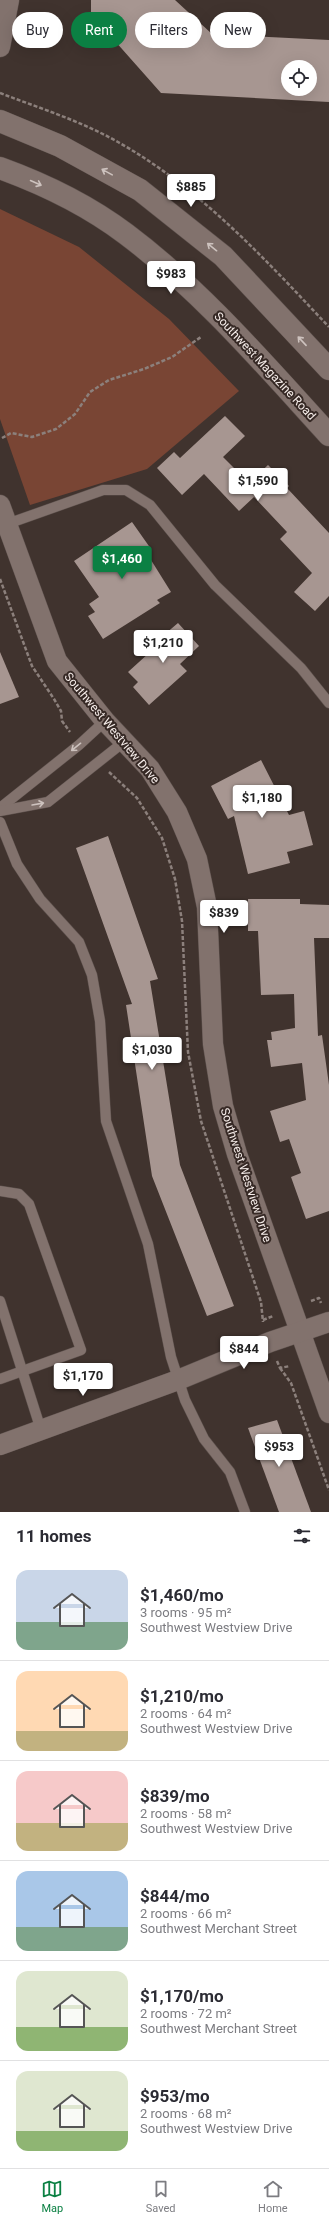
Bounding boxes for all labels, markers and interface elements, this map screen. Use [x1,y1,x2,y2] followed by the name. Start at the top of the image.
[12,12,63,48] chip: Buy
[71,12,127,48] chip: Rent
[135,12,202,48] chip: Filters
[210,12,266,48] chip: New
[281,60,317,96] map controls
[281,60,317,96] button: locate
[101,167,113,175] one-way arrow
[167,174,215,208] pin: $885
[176,179,206,194] text: $885
[30,180,42,187] one-way arrow
[207,243,218,252] one-way arrow
[147,261,195,295] pin: $983
[156,266,186,281] text: $983
[211,309,319,423] street label: Southwest Magazine Road
[298,336,307,346] one-way arrow
[225,468,291,502] pin: $1,590
[238,473,278,488] text: $1,590
[89,546,155,580] pin: $1,460
[102,551,142,566] text: $1,460
[130,630,196,664] pin: $1,210
[143,635,183,650] text: $1,210
[61,670,163,786] street label: Southwest Westview Drive
[70,743,81,752] one-way arrow
[229,785,295,819] pin: $1,180
[242,790,282,805] text: $1,180
[31,799,44,807] one-way arrow
[200,900,248,934] pin: $839
[209,905,239,920] text: $839
[119,1037,185,1071] pin: $1,030
[132,1042,172,1057] text: $1,030
[218,1106,274,1244] street label: Southwest Westview Drive
[220,1336,268,1370] pin: $844
[229,1341,259,1356] text: $844
[50,1363,116,1397] pin: $1,170
[63,1368,103,1383] text: $1,170
[255,1434,303,1468] pin: $953
[264,1439,294,1454] text: $953
[291,1525,313,1547] icon: filters
[16,1526,92,1546] text: 11 homes
[140,1585,224,1605] text: $1,460/mo
[48,1586,96,1634] icon: home
[140,1605,232,1620] text: 3 rooms · 95 m²
[140,1620,292,1635] text: Southwest Westview Drive
[140,1686,224,1706] text: $1,210/mo
[48,1687,96,1735] icon: home
[140,1706,232,1721] text: 2 rooms · 64 m²
[140,1721,292,1736] text: Southwest Westview Drive
[140,1786,210,1806] text: $839/mo
[48,1787,96,1835] icon: home
[140,1806,232,1821] text: 2 rooms · 58 m²
[140,1821,292,1836] text: Southwest Westview Drive
[140,1886,210,1906] text: $844/mo
[48,1887,96,1935] icon: home
[140,1906,232,1921] text: 2 rooms · 66 m²
[140,1921,297,1936] text: Southwest Merchant Street
[140,1986,224,2006] text: $1,170/mo
[48,1987,96,2035] icon: home
[140,2006,232,2021] text: 2 rooms · 72 m²
[140,2021,297,2036] text: Southwest Merchant Street
[140,2086,210,2106] text: $953/mo
[48,2087,96,2135] icon: home
[140,2106,232,2121] text: 2 rooms · 68 m²
[140,2121,292,2136] text: Southwest Westview Drive
[41,2178,63,2215] tab: Map
[146,2178,176,2215] tab: Saved
[258,2178,288,2215] tab: Home

